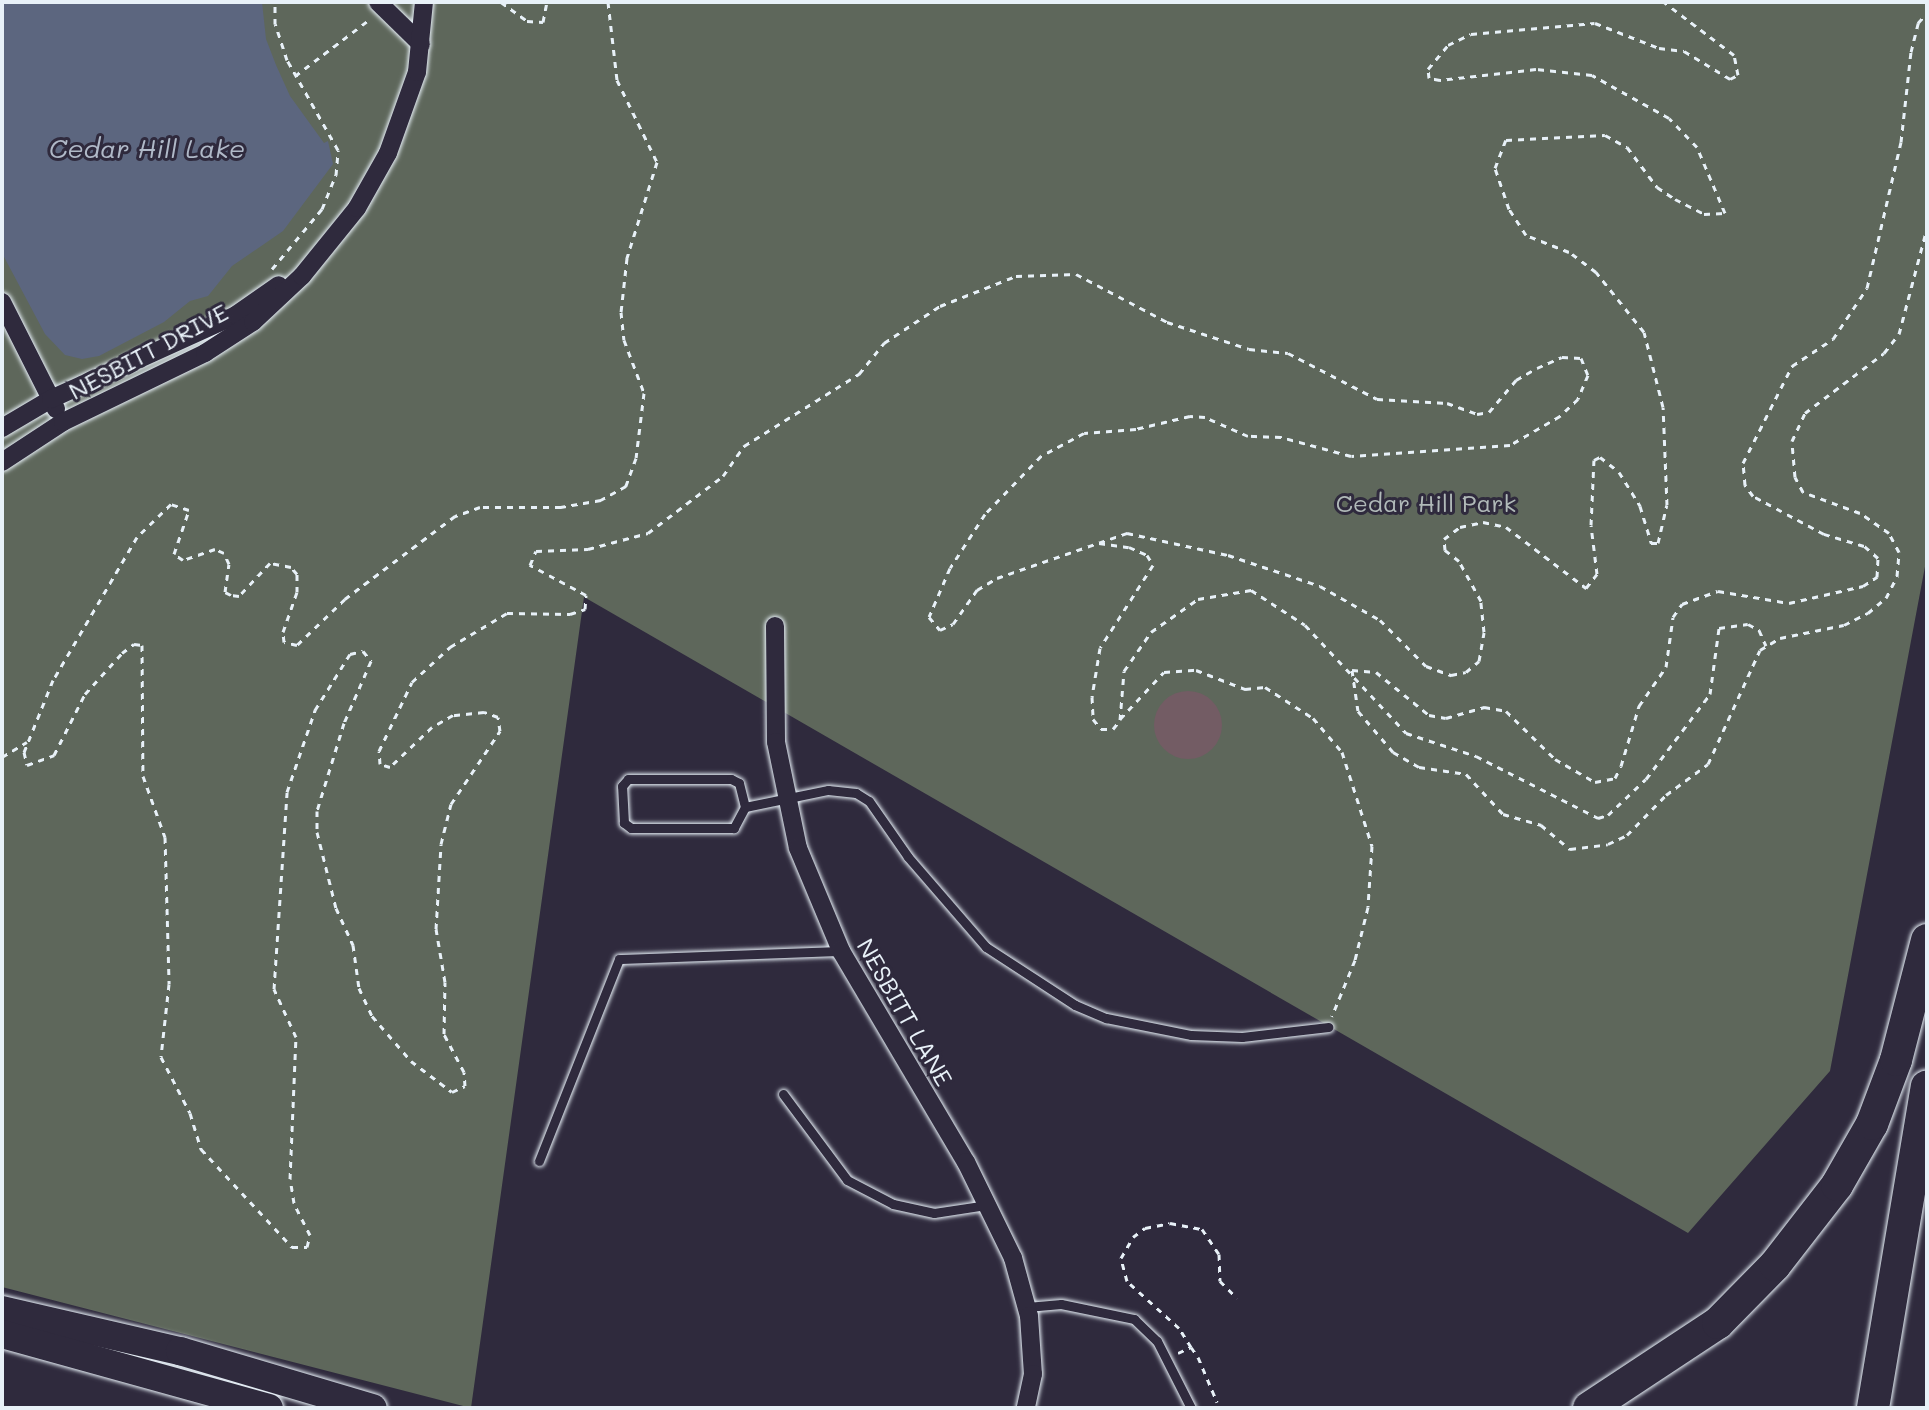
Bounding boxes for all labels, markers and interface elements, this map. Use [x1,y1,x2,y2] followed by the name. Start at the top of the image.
[49,133,245,165] water label: Cedar Hill Lake
[63,297,233,405] street label: NESBITT DRIVE
[1336,489,1516,517] park label: Cedar Hill Park
[851,933,959,1091] street label: NESBITT LANE

